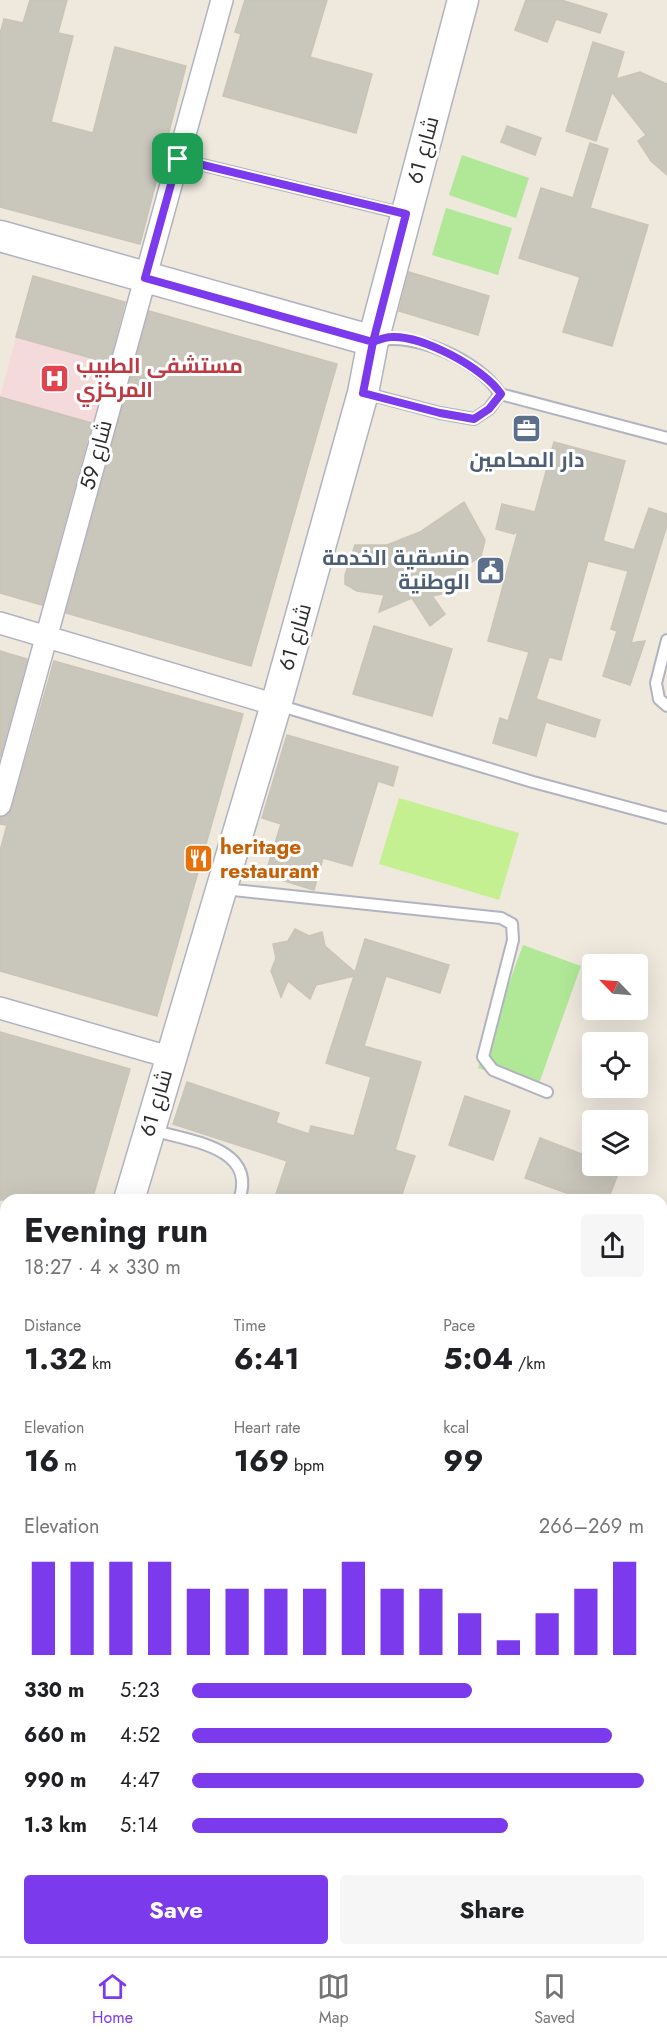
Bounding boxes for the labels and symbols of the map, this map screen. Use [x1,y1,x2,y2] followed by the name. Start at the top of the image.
[400,113,446,187] street label: شارع 61
[152,133,203,184] pin
[76,351,243,407] place label: مستشفى الطبيب المركزي
[39,362,71,394] hospital icon: مستشفى الطبيب المركزي
[511,413,543,445] office icon: دار المحامين
[72,417,120,493] street label: شارع 59
[469,445,585,475] place label: دار المحامين
[322,543,470,597] place label: منسقية الخدمة الوطنية
[475,554,507,586] public building icon: منسقية الخدمة الوطنية
[271,600,319,674] street label: شارع 61
[220,832,319,886] place label: heritage restaurant
[183,843,215,875] restaurant icon: heritage restaurant
[582,954,648,1020] north arrow
[132,1066,180,1140] street label: شارع 61

